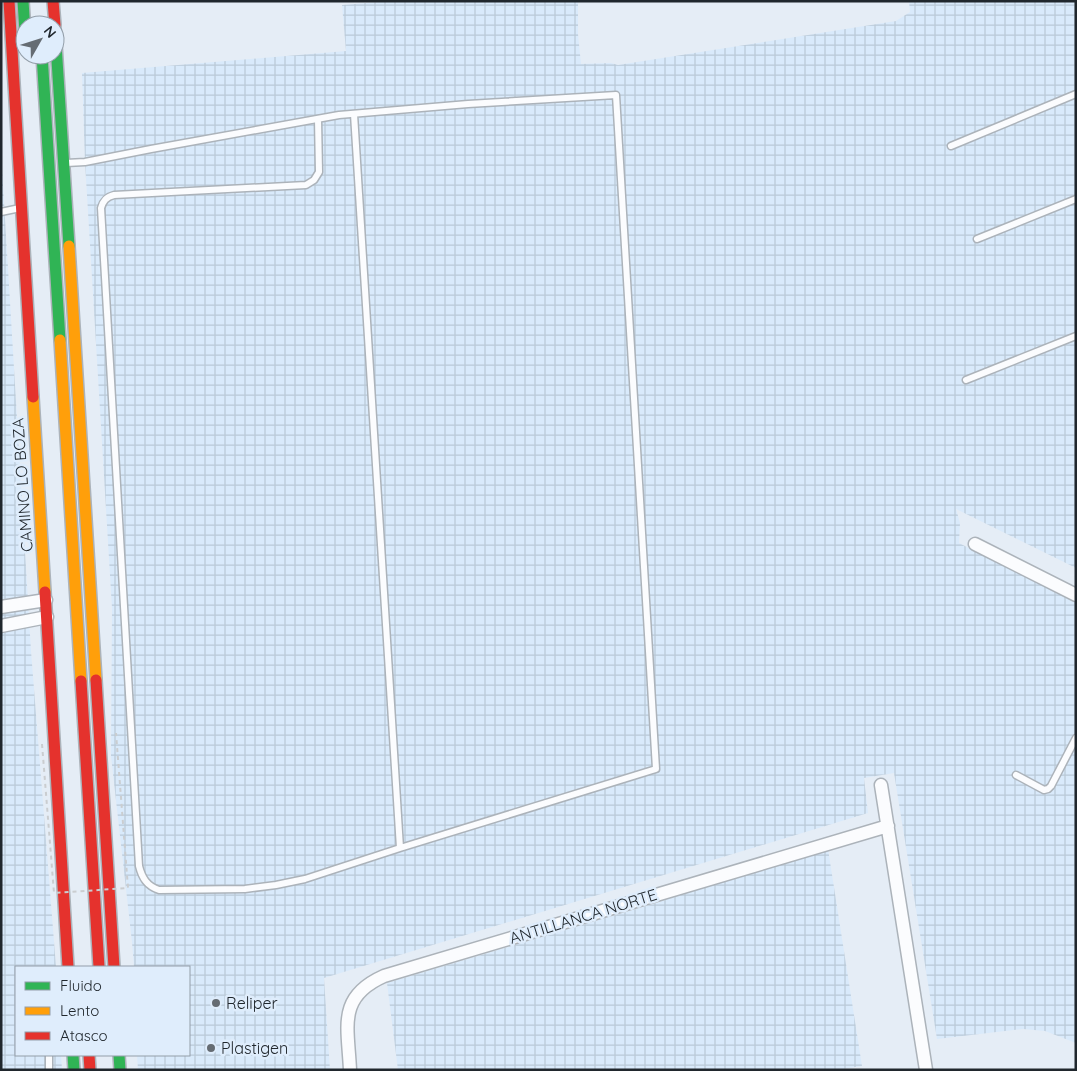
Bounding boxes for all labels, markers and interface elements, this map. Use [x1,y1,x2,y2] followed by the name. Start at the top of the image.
[15,15,65,65] north arrow
[40,22,60,41] text: N
[7,417,37,553] street label: CAMINO LO BOZA
[507,884,659,948] street label: ANTILLANCA NORTE
[15,966,190,1056] legend
[60,976,102,995] text: Fluido
[226,993,278,1013] place label: Reliper
[210,997,222,1009] marker: Reliper
[60,1001,99,1020] text: Lento
[60,1026,108,1045] text: Atasco
[221,1038,288,1058] place label: Plastigen
[205,1042,217,1054] marker: Plastigen

